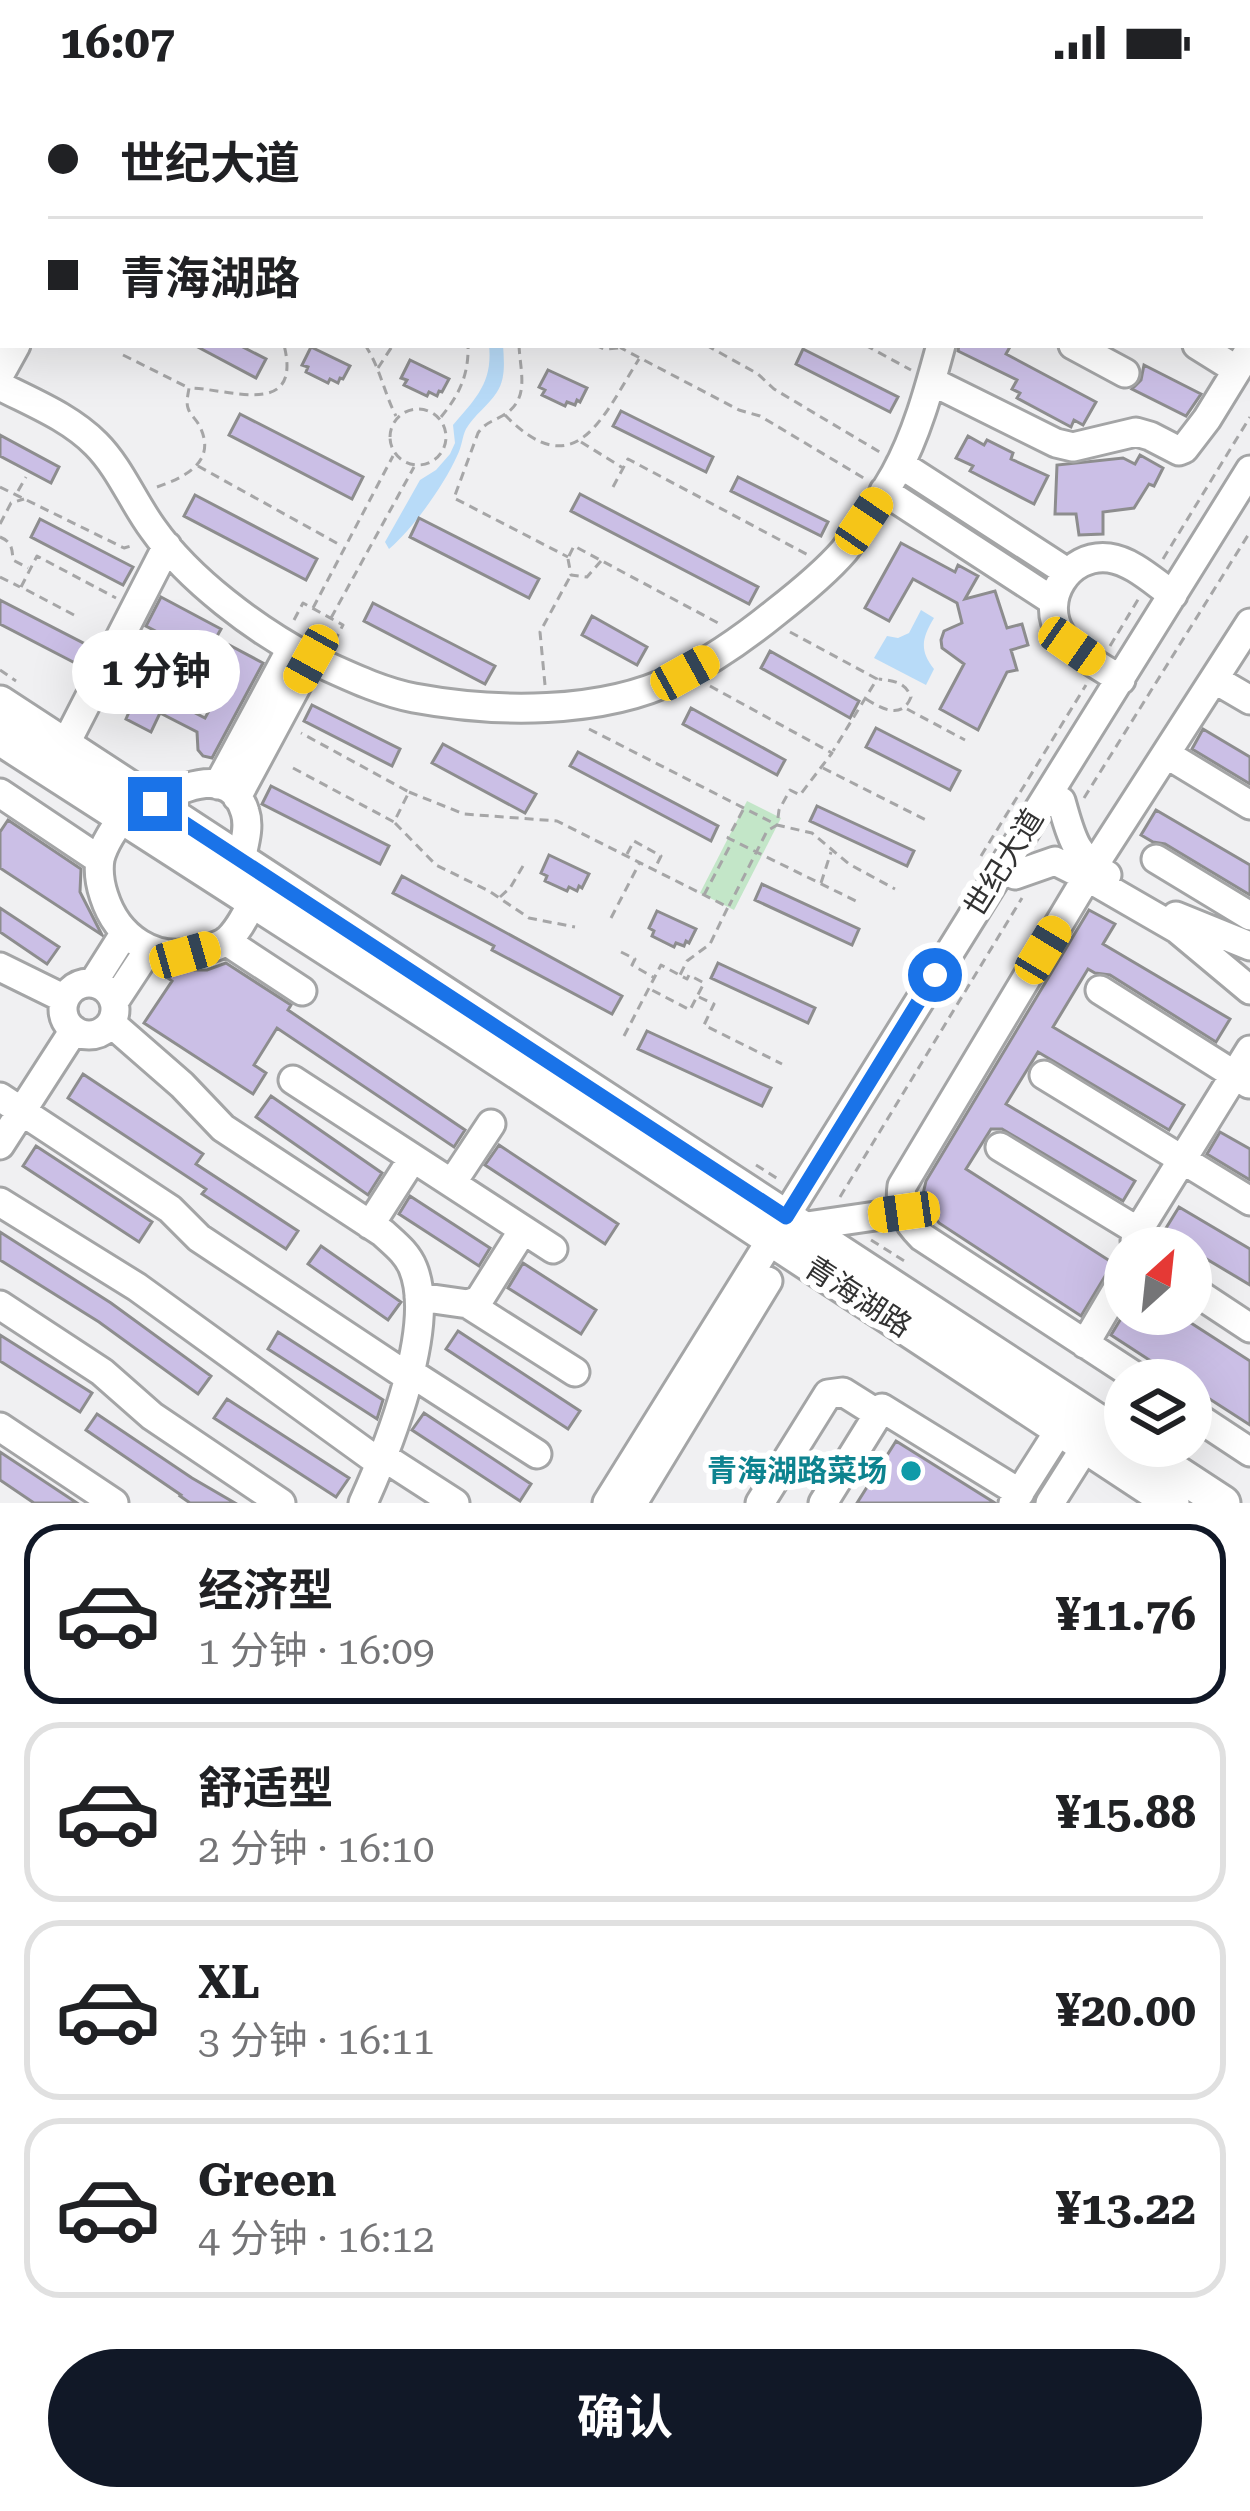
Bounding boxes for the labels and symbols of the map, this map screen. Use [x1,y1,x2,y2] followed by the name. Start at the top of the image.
[829,481,899,561] car
[1032,611,1112,681] car
[278,619,344,699] car
[71,630,239,714] callout: 1 分钟
[645,640,725,706] car
[128,777,182,831] route end
[957,803,1050,923] street label: 世纪大道
[1009,910,1077,990] car
[145,928,225,982] car
[908,948,962,1002] route start
[866,1189,942,1235] car
[1104,1227,1212,1335] north arrow
[798,1249,918,1344] street label: 青海湖路
[707,1453,887,1488] place label: 青海湖路菜场
[898,1458,924,1484] marker: 青海湖路菜场

